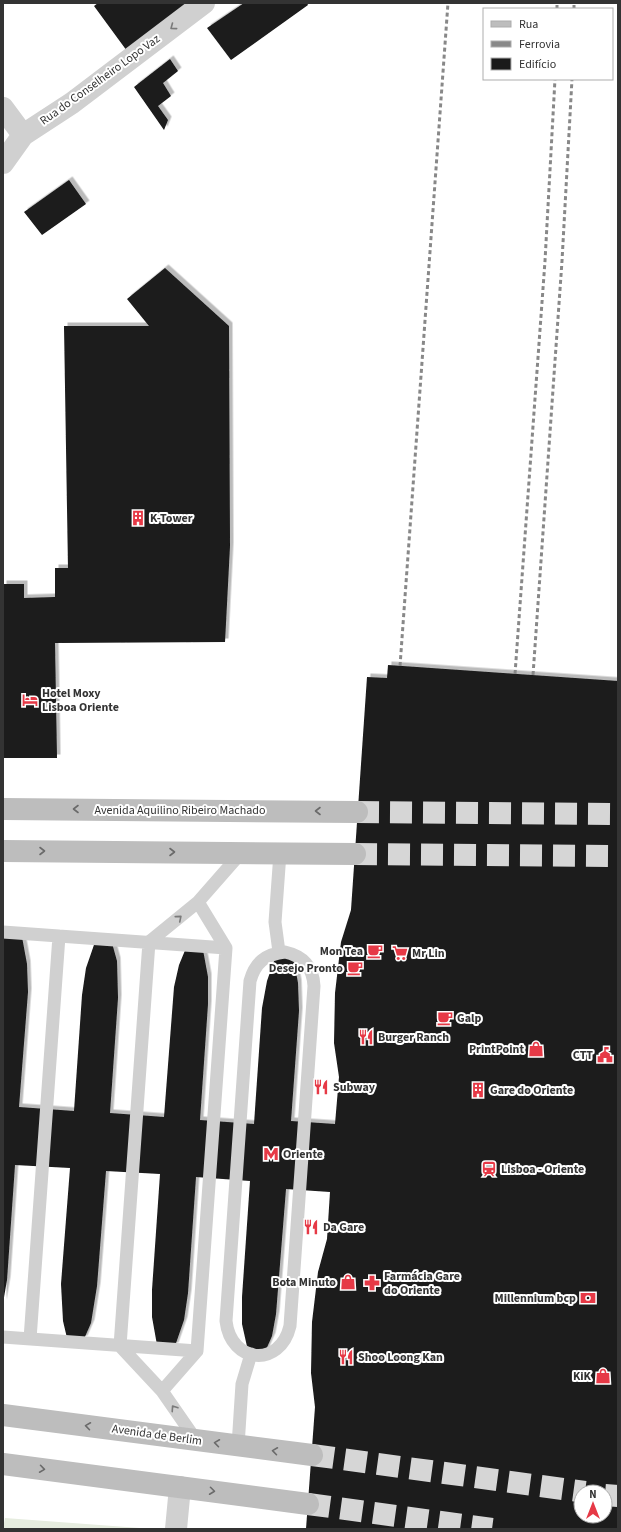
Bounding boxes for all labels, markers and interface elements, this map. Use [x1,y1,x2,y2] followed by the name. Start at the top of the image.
[483,8,613,80] legend
[519,16,538,33] text: Rua
[170,22,177,29] one-way arrow
[37,31,163,129] street label: Rua do Conselheiro Lopo Vaz
[519,36,560,53] text: Ferrovia
[519,56,556,73] text: Edifício
[129,509,147,527] building icon: K-Tower
[150,510,193,527] place label: K-Tower
[42,685,119,716] place label: Hotel Moxy Lisboa Oriente
[21,691,39,709] hotel icon: Hotel Moxy Lisboa Oriente
[95,802,265,819] street label: Avenida Aquilino Ribeiro Machado
[73,805,79,813] one-way arrow
[315,807,321,816] one-way arrow
[39,847,45,855] one-way arrow
[169,848,175,856] one-way arrow
[175,915,182,922] one-way arrow
[366,942,384,960] cafe icon: Mon Tea
[320,943,363,960] place label: Mon Tea
[391,944,409,962] supermarket icon: Mr Lin
[412,945,445,962] place label: Mr Lin
[346,959,364,977] cafe icon: Desejo Pronto
[269,960,343,977] place label: Desejo Pronto
[436,1009,454,1027] cafe icon: Galp
[457,1010,481,1027] place label: Galp
[357,1028,375,1046] restaurant icon: Burger Ranch
[378,1029,449,1046] place label: Burger Ranch
[527,1040,545,1058] shop icon: PrintPoint
[469,1041,524,1058] place label: PrintPoint
[596,1046,614,1064] public building icon: CTT
[573,1047,593,1064] place label: CTT
[312,1078,330,1096] restaurant icon: Subway
[333,1079,376,1096] place label: Subway
[469,1081,487,1099] building icon: Gare do Oriente
[490,1082,573,1099] place label: Gare do Oriente
[262,1145,280,1163] metro station icon: Oriente
[283,1146,323,1163] place label: Oriente
[480,1160,498,1178] station icon: Lisboa - Oriente
[501,1161,584,1178] place label: Lisboa - Oriente
[302,1218,320,1236] restaurant icon: Da Gare
[323,1219,364,1236] place label: Da Gare
[384,1268,460,1299] place label: Farmácia Gare do Oriente
[339,1273,357,1291] shop icon: Bota Minuto
[272,1274,336,1291] place label: Bota Minuto
[363,1274,381,1292] pharmacy icon: Farmácia Gare do Oriente
[579,1289,597,1307] bank icon: Millennium bcp
[495,1290,576,1307] place label: Millennium bcp
[337,1348,355,1366] restaurant icon: Shoo Loong Kan
[358,1349,443,1366] place label: Shoo Loong Kan
[594,1367,612,1385] shop icon: KiK
[573,1368,592,1385] place label: KiK
[171,1405,179,1412] one-way arrow
[111,1420,203,1450] street label: Avenida de Berlim
[85,1422,91,1431] one-way arrow
[214,1439,220,1448] one-way arrow
[272,1447,278,1456] one-way arrow
[39,1464,45,1473] one-way arrow
[573,1484,613,1524] north arrow
[209,1487,215,1496] one-way arrow
[589,1487,597,1502] text: N

